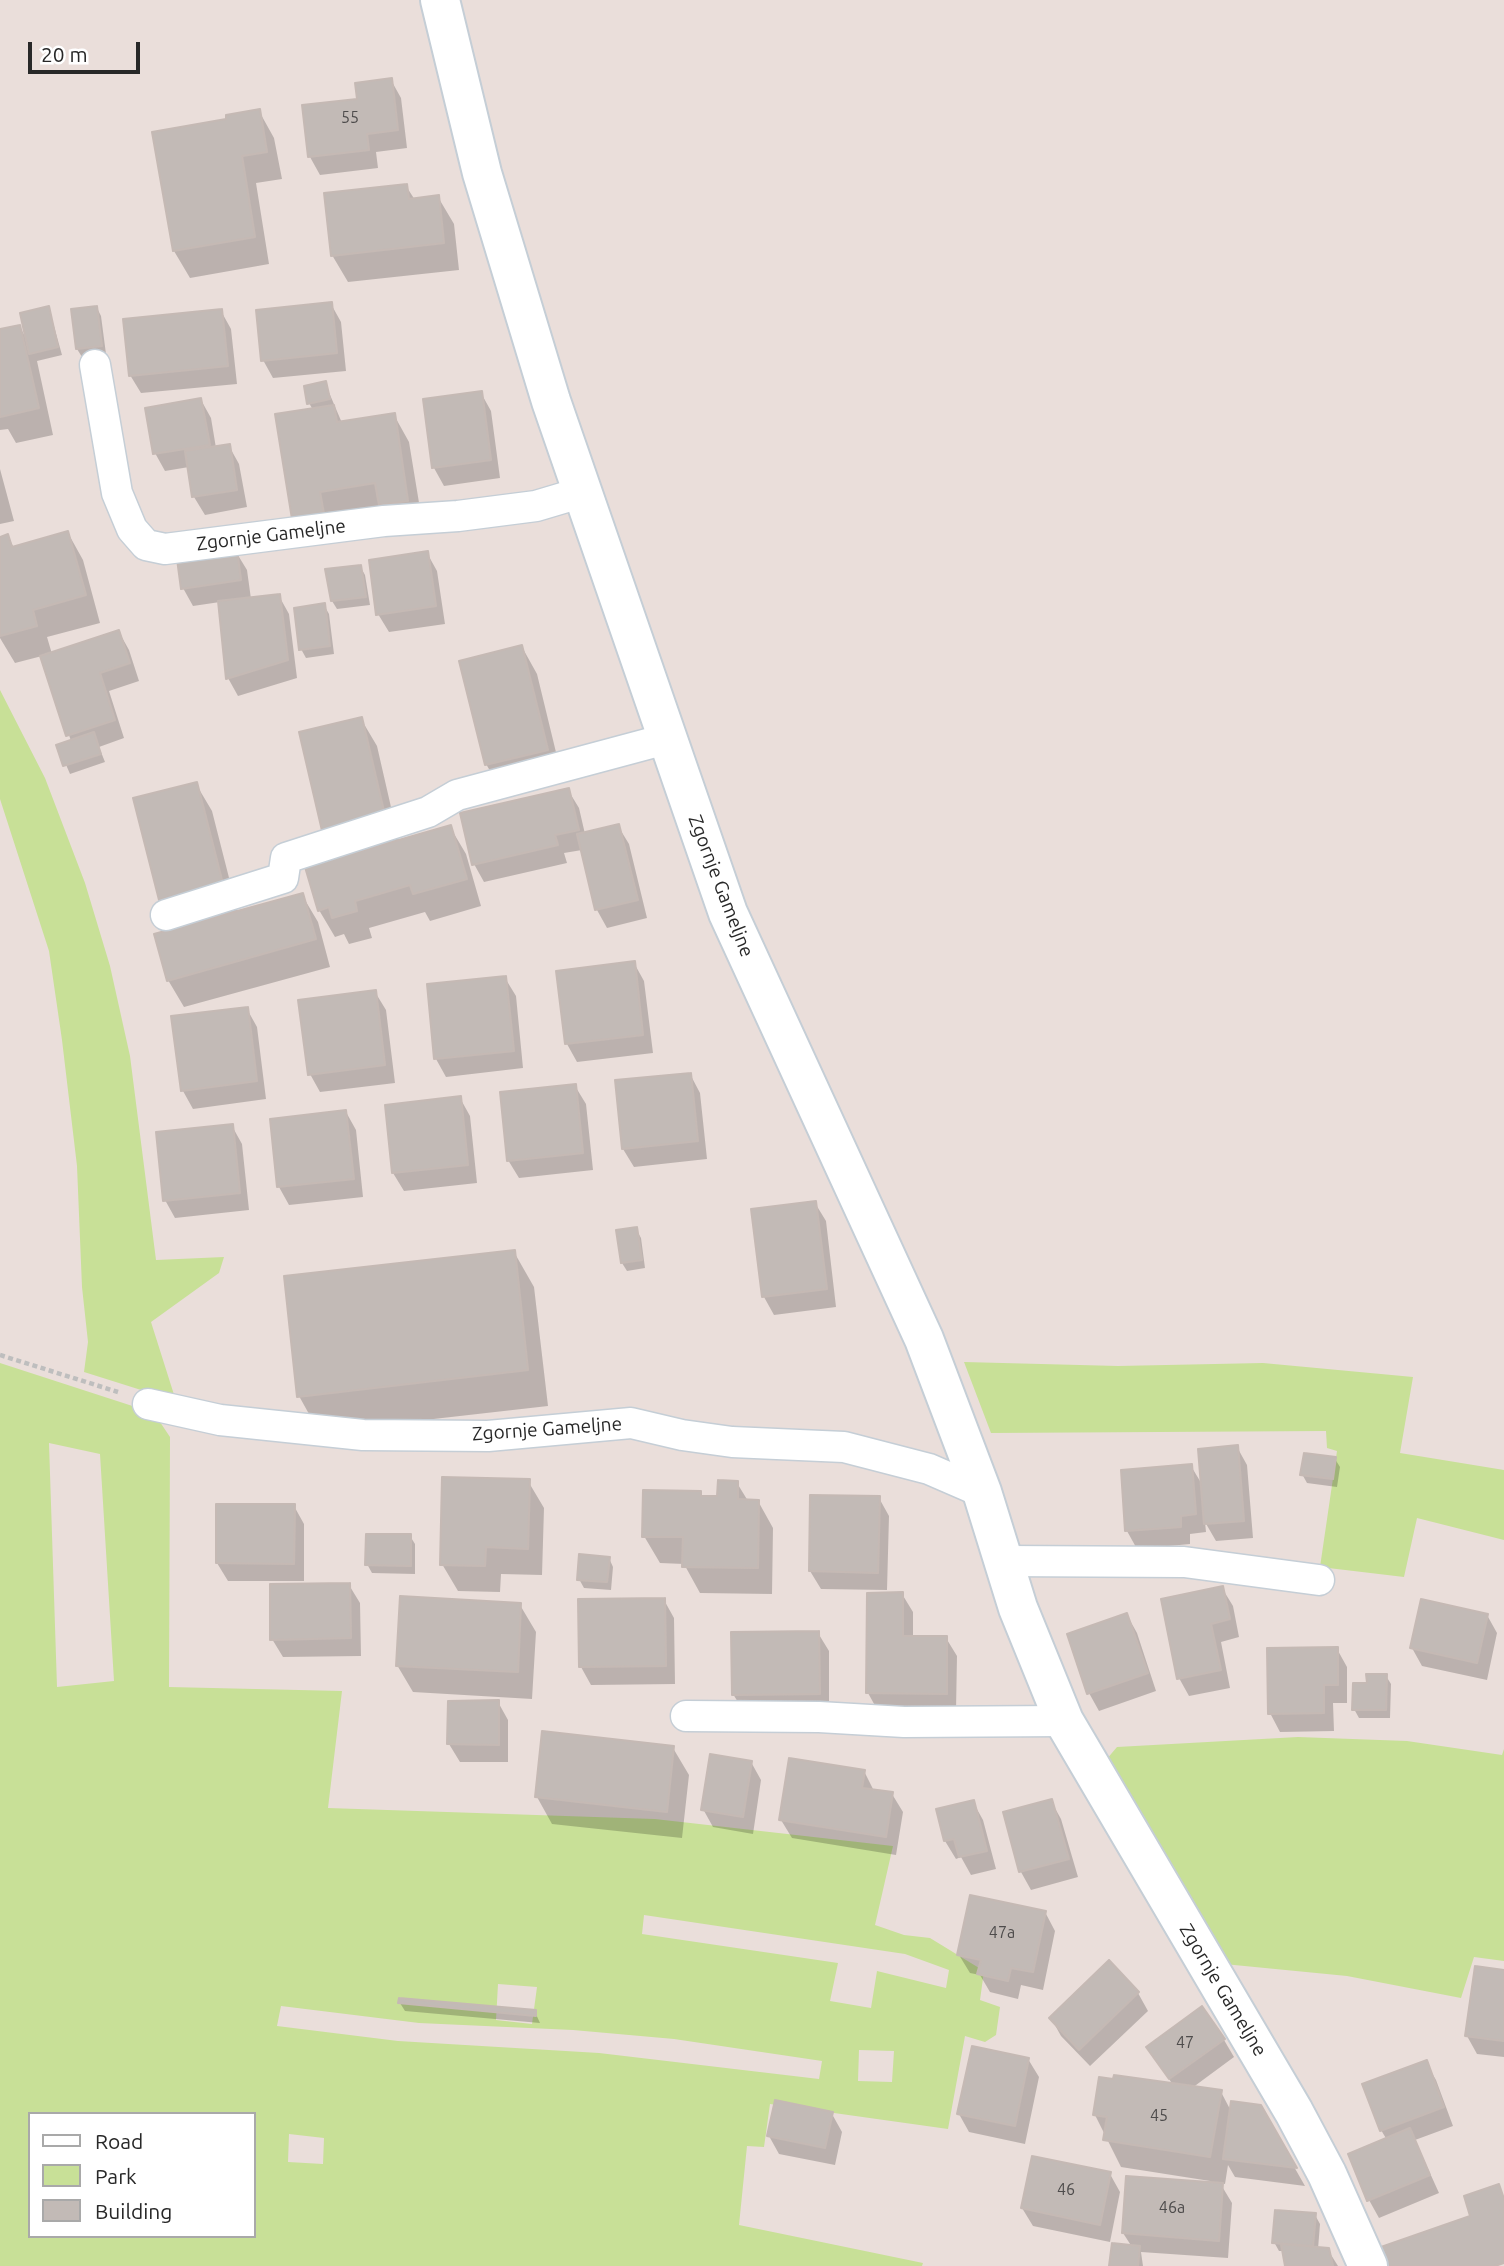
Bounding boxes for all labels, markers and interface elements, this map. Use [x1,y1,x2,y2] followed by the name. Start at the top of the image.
[32,28,144,72] scale bar
[41,42,88,66] text: 20 m
[341,108,359,128] house number: 55
[195,515,347,555] street label: Zgornje Gameljne
[683,812,759,960] street label: Zgornje Gameljne
[471,1412,623,1446] street label: Zgornje Gameljne
[1175,1920,1271,2060] street label: Zgornje Gameljne
[989,1923,1015,1943] house number: 47a
[1176,2033,1194,2053] house number: 47
[1150,2106,1168,2126] house number: 45
[28,2112,256,2238] legend
[95,2129,143,2153] text: Road
[95,2164,137,2188] text: Park
[1057,2180,1075,2200] house number: 46
[1159,2198,1185,2218] house number: 46a
[95,2199,172,2223] text: Building

